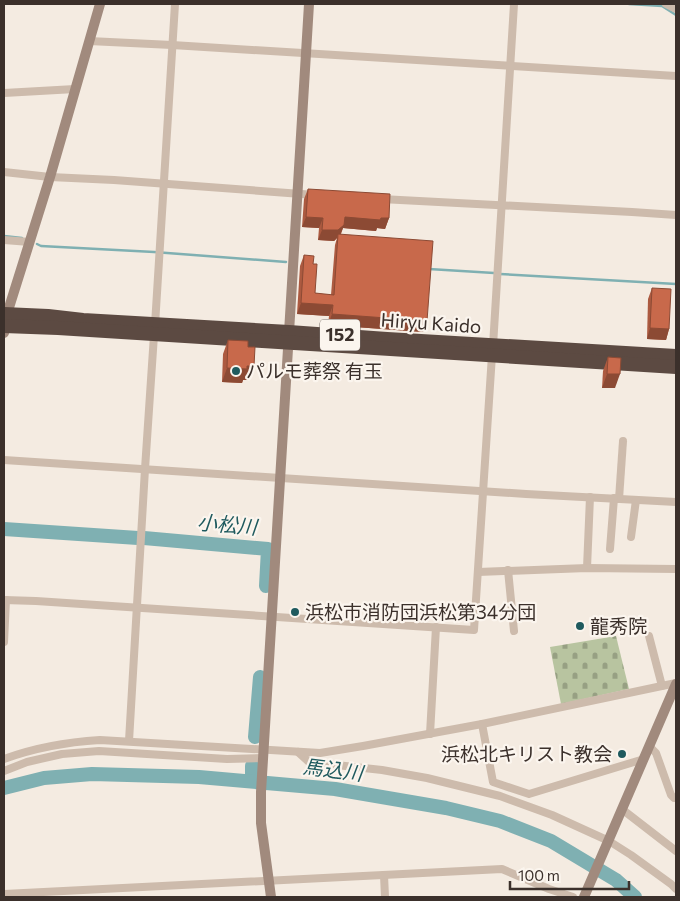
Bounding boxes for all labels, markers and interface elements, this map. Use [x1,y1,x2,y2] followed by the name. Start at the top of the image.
[380,308,482,337] street label: Hiryu Kaido
[320,320,360,350] road number: 152
[246,359,383,382] place label: パルモ葬祭 有玉
[230,365,242,377] marker: パルモ葬祭 有玉
[196,509,260,539] water label: 小松川
[305,600,536,623] place label: 浜松市消防団浜松第34分団
[289,606,301,618] marker: 浜松市消防団浜松第34分団
[590,614,647,637] place label: 龍秀院
[574,620,586,632] marker: 龍秀院
[441,742,612,765] place label: 浜松北キリスト教会
[616,748,628,760] marker: 浜松北キリスト教会
[302,753,366,785] water label: 馬込川
[510,858,629,890] scale bar
[518,866,560,884] text: 100 m

